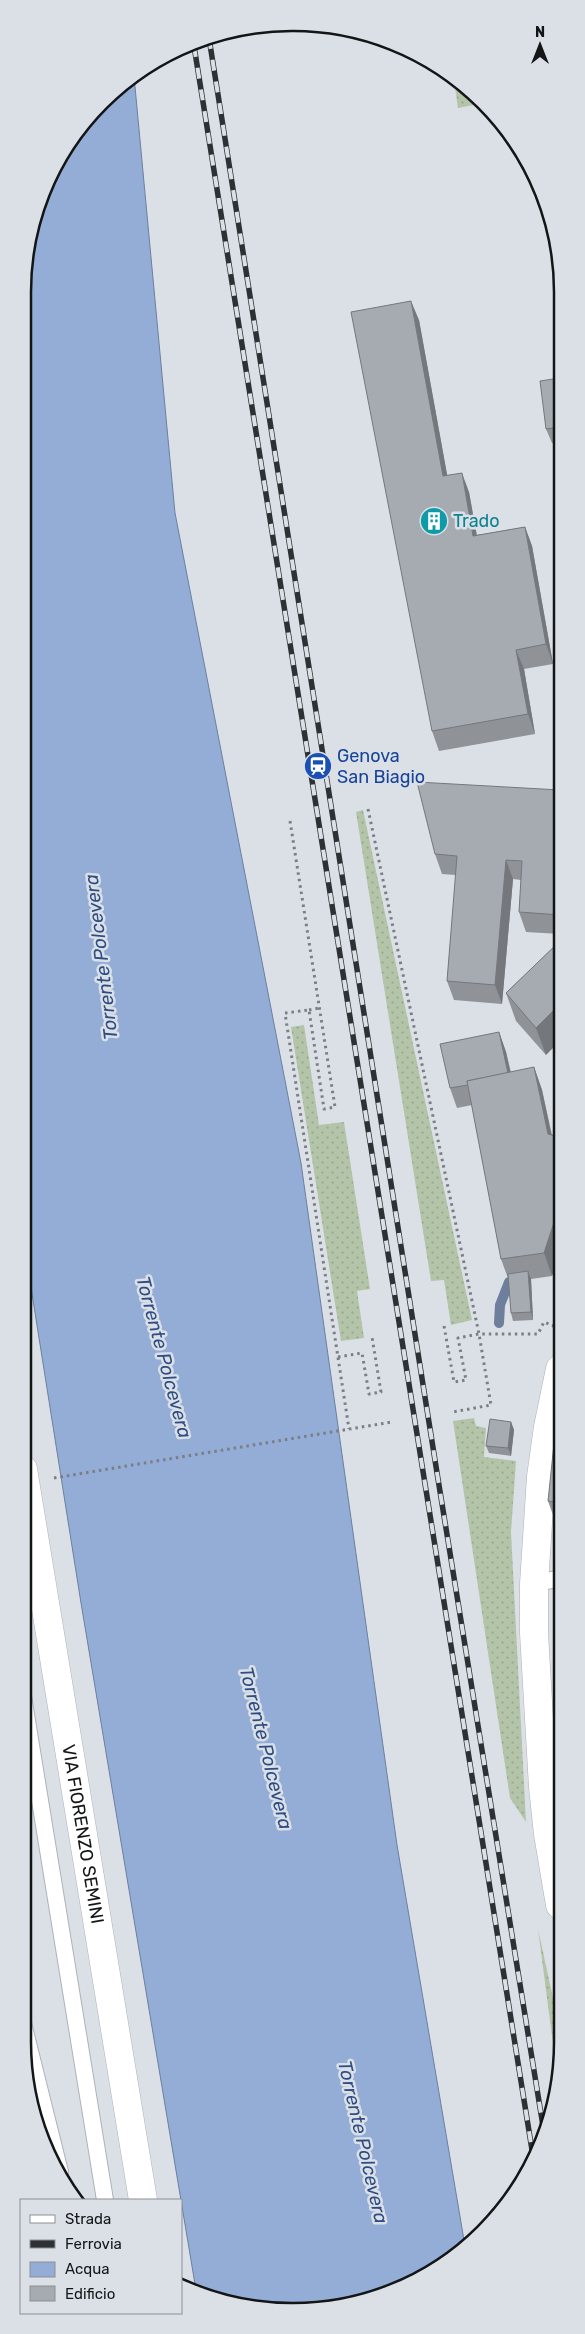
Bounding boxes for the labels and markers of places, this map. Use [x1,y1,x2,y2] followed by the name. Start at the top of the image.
[419,506,449,536] building icon: Trado
[453,510,500,532] place label: Trado
[337,745,425,788] place label: Genova San Biagio
[303,751,333,781] station icon: Genova San Biagio

